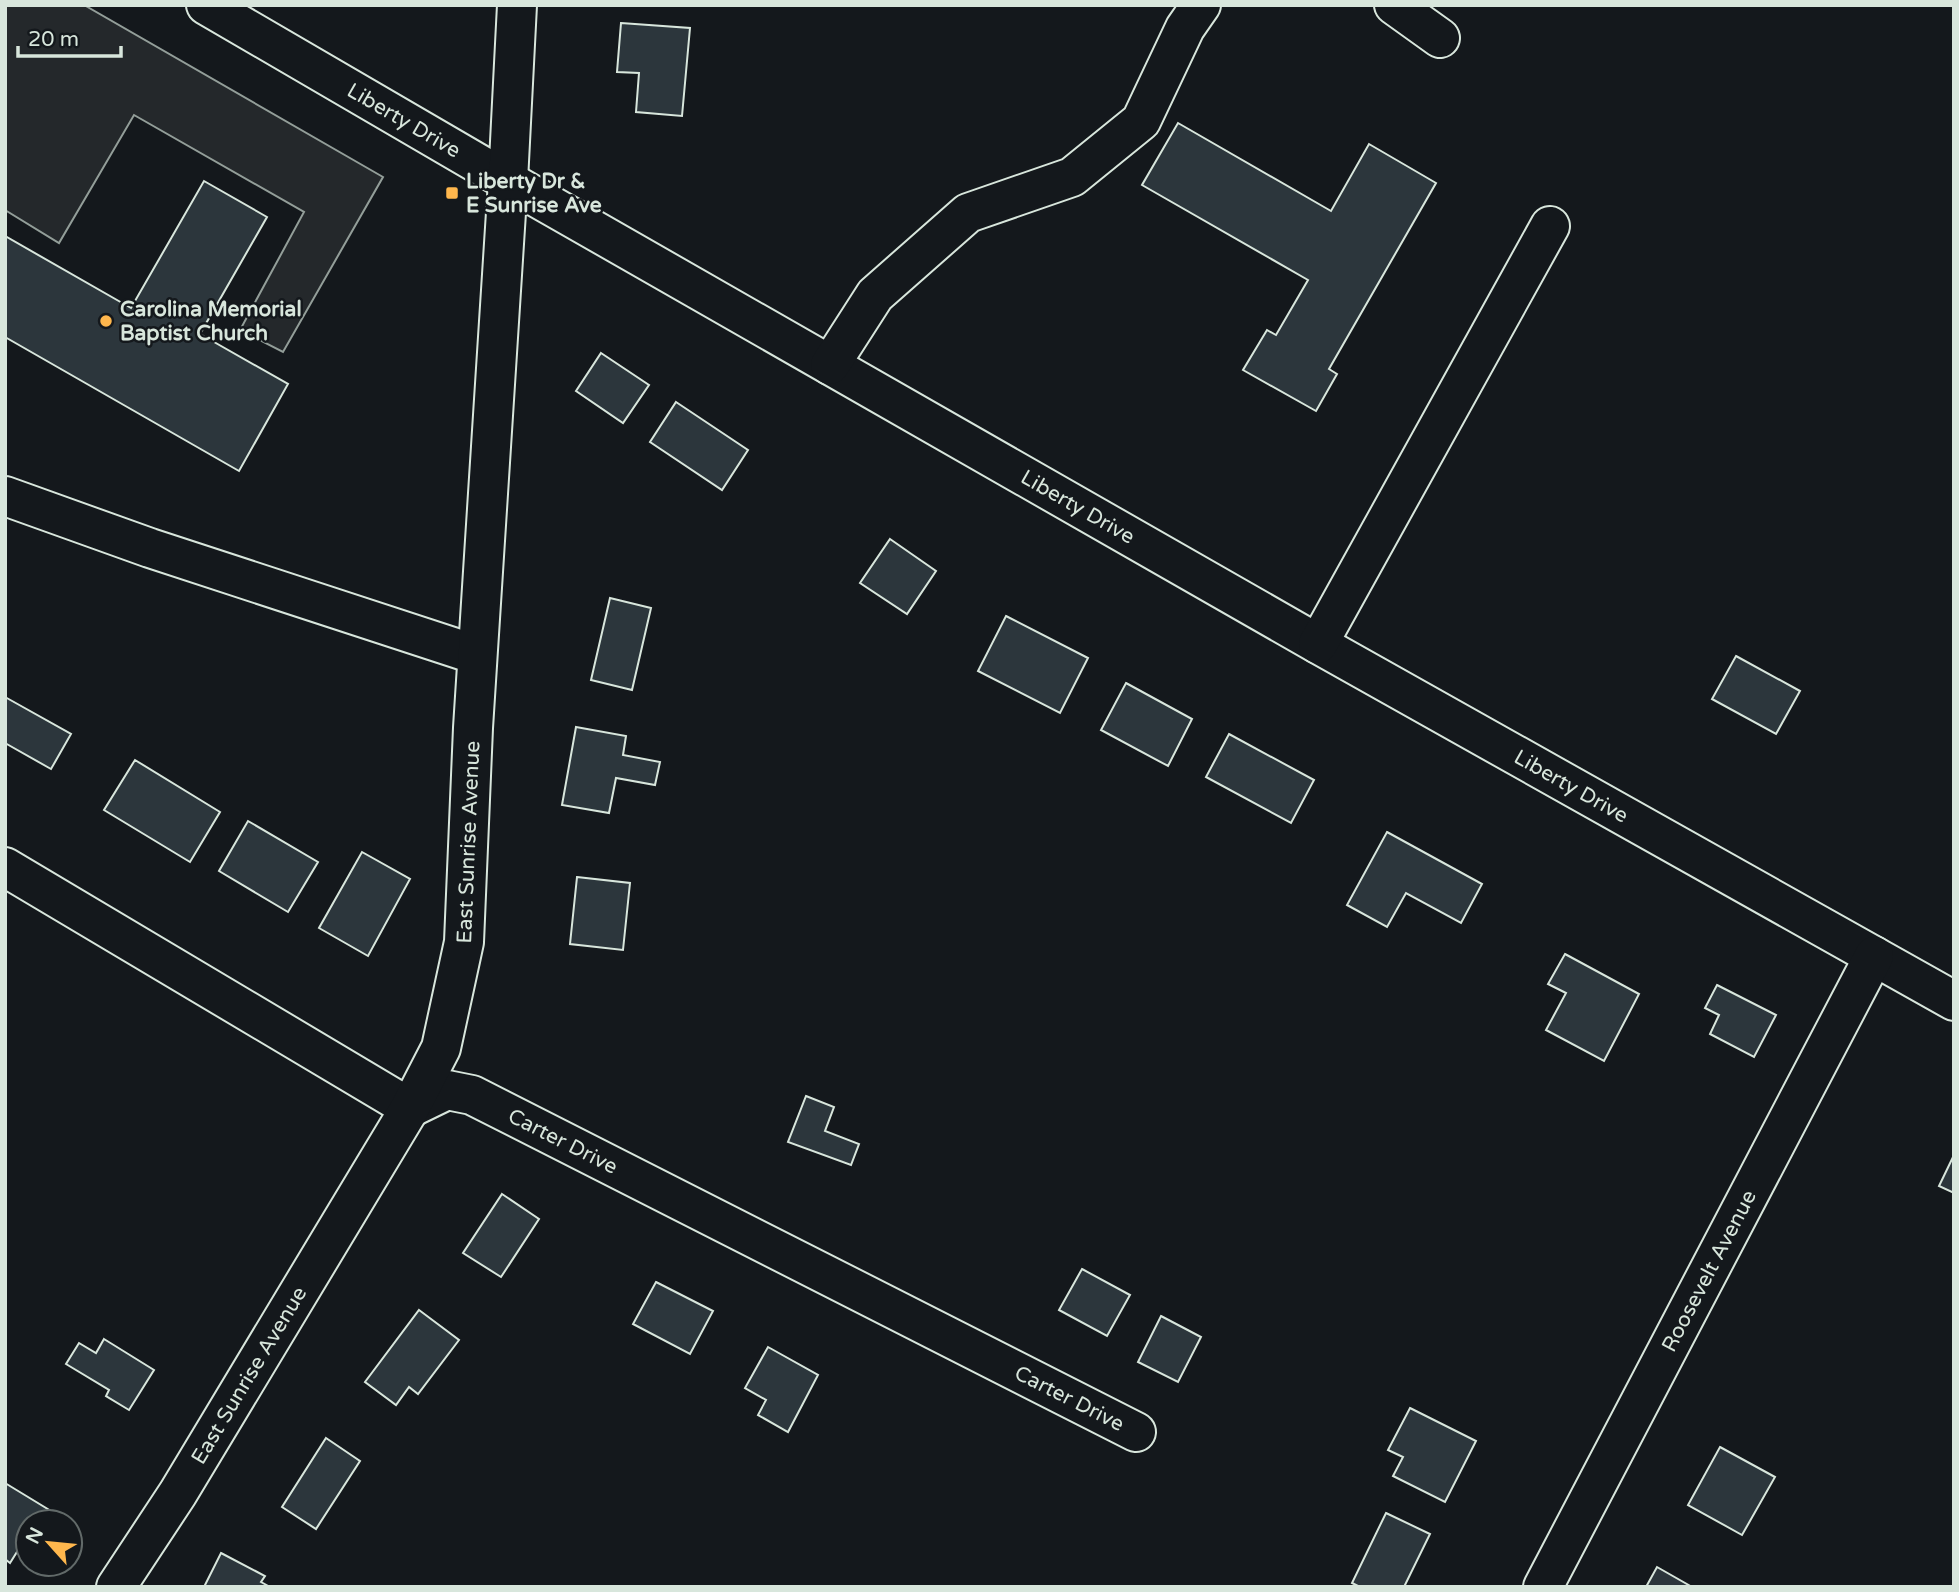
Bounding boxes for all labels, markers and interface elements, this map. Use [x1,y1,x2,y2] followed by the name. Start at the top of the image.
[18,14,121,58] scale bar
[28,27,79,52] text: 20 m
[342,78,465,164] street label: Liberty Drive
[466,169,602,218] place label: Liberty Dr & E Sunrise Ave
[444,185,460,201] marker: Liberty Dr & E Sunrise Ave
[120,297,302,346] place label: Carolina Memorial Baptist Church
[98,313,114,329] marker: Carolina Memorial Baptist Church
[1016,465,1139,550] street label: Liberty Drive
[452,740,485,944] street label: East Sunrise Avenue
[1510,745,1633,829] street label: Liberty Drive
[504,1103,622,1180] street label: Carter Drive
[1657,1186,1762,1356] street label: Roosevelt Avenue
[186,1282,312,1469] street label: East Sunrise Avenue
[1010,1361,1128,1437] street label: Carter Drive
[14,1508,84,1578] north arrow
[21,1524,48,1548] text: N

